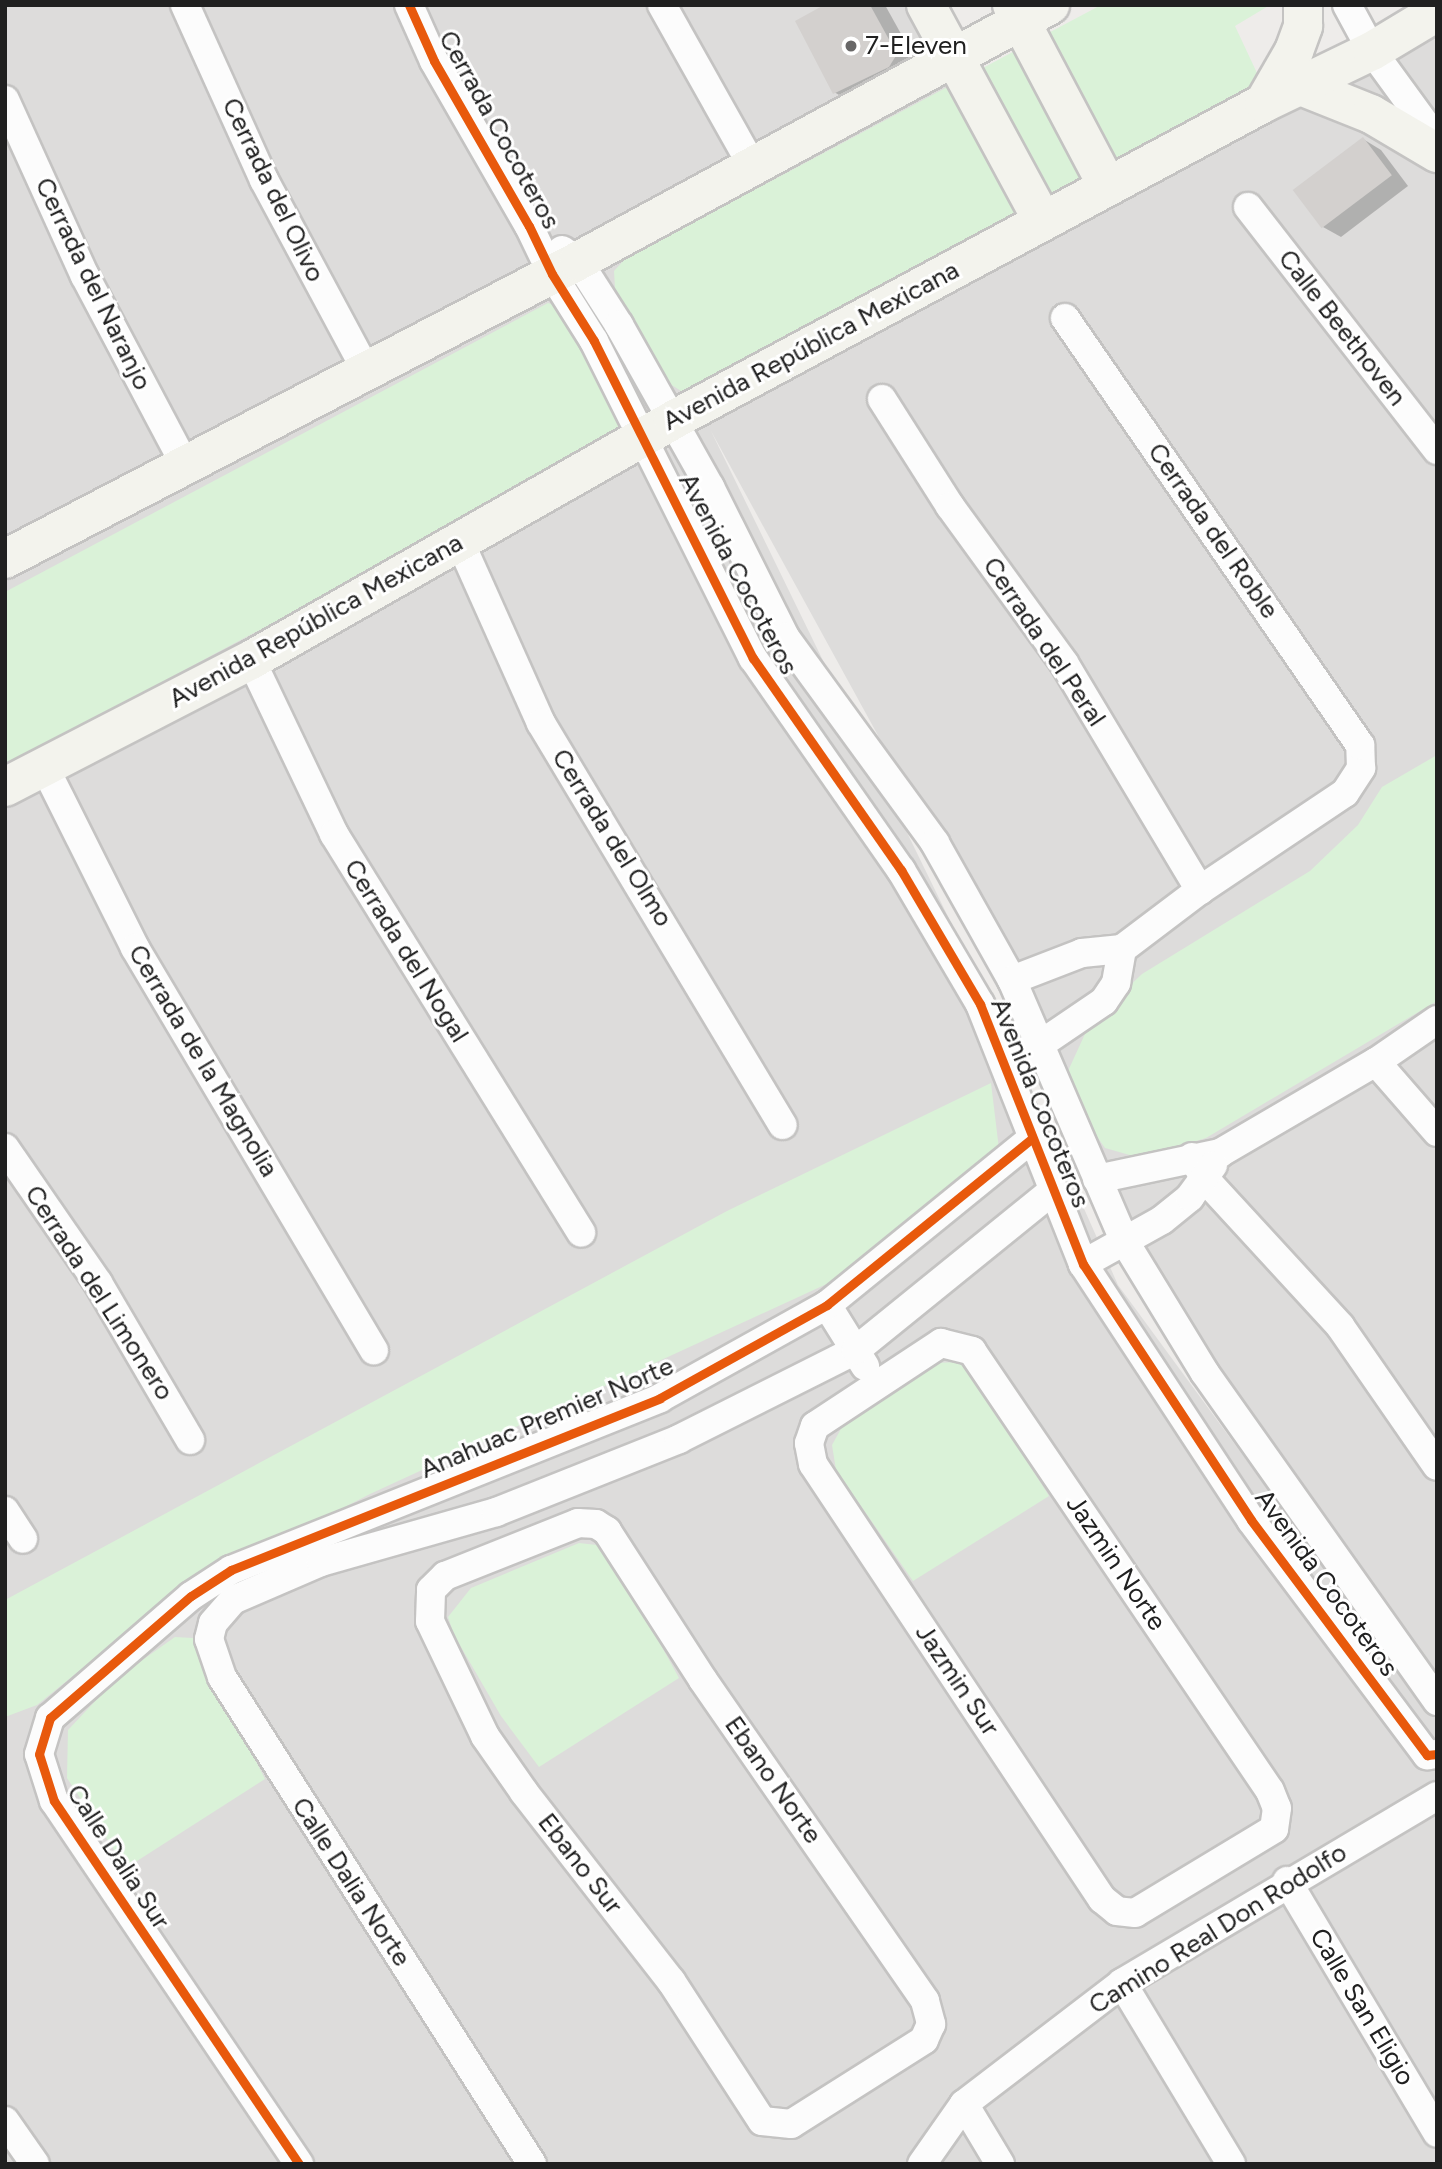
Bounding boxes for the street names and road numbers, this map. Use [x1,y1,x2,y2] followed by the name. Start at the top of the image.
[432,26,566,234] street label: Cerrada Cocoteros
[215,93,331,287] street label: Cerrada del Olivo
[28,173,158,395] street label: Cerrada del Naranjo
[1271,244,1413,412] street label: Calle Beethoven
[658,255,964,437] street label: Avenida República Mexicana
[1141,437,1285,625] street label: Cerrada del Roble
[672,468,804,680] street label: Avenida Cocoteros
[164,527,468,715] street label: Avenida República Mexicana
[976,552,1112,732] street label: Cerrada del Peral
[545,743,679,933] street label: Cerrada del Olmo
[337,854,475,1048] street label: Cerrada del Nogal
[121,939,285,1183] street label: Cerrada de la Magnolia
[984,994,1096,1212] street label: Avenida Cocoteros
[18,1180,180,1406] street label: Cerrada del Limonero
[416,1351,678,1485] street label: Anahuac Premier Norte
[1248,1484,1404,1682] street label: Avenida Cocoteros
[1059,1489,1173,1637] street label: Jazmin Norte
[908,1618,1006,1742] street label: Jazmin Sur
[718,1710,828,1850] street label: Ebano Norte
[60,1779,176,1935] street label: Calle Dalia Sur
[285,1792,417,1972] street label: Calle Dalia Norte
[531,1807,629,1921] street label: Ebano Sur
[1083,1837,1353,2021] street label: Camino Real Don Rodolfo
[1303,1923,1421,2091] street label: Calle San Eligio

